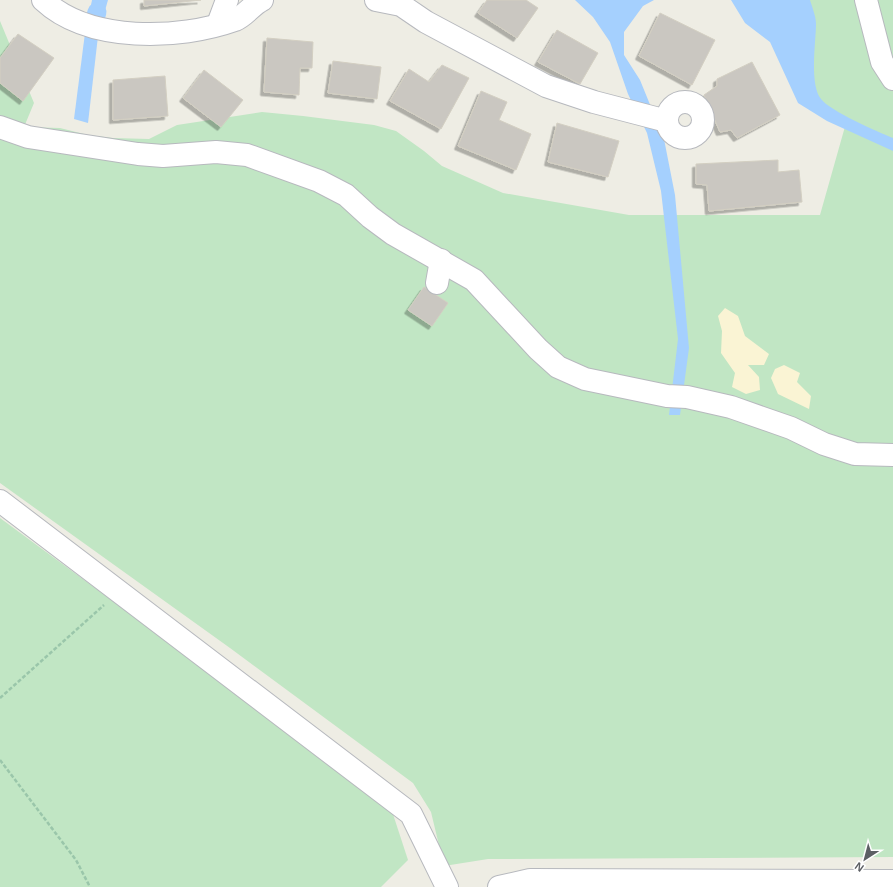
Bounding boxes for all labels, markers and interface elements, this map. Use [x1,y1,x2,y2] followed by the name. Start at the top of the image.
[845,839,885,879] north arrow
[852,860,866,874] text: N

